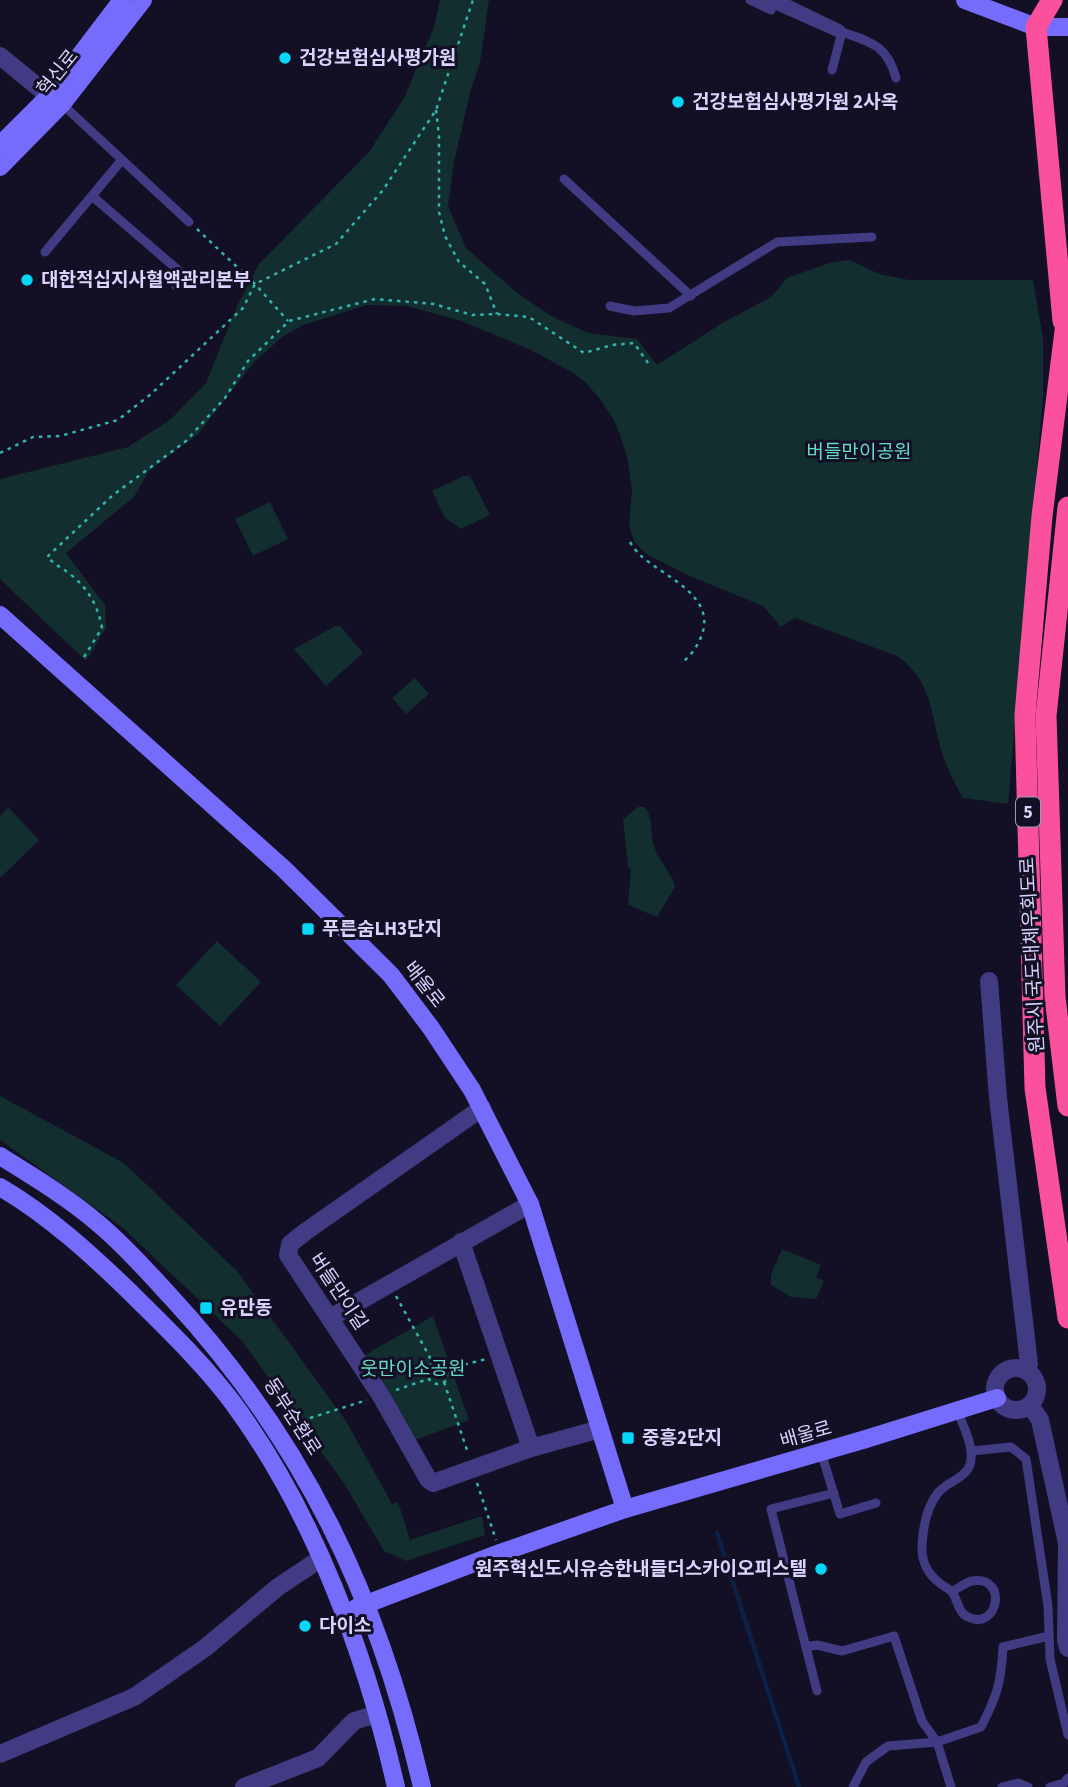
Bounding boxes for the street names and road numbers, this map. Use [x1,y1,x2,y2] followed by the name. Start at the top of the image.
[31,44,85,102] street label: 혁신로
[1016,798,1040,826] road number: 5
[1014,856,1052,1054] street label: 원주시 국도대체우회도로
[397,956,451,1014] street label: 배울로
[302,1248,374,1336] street label: 버들만이길
[257,1373,327,1461] street label: 동부순환로
[777,1415,835,1455] street label: 배울로

